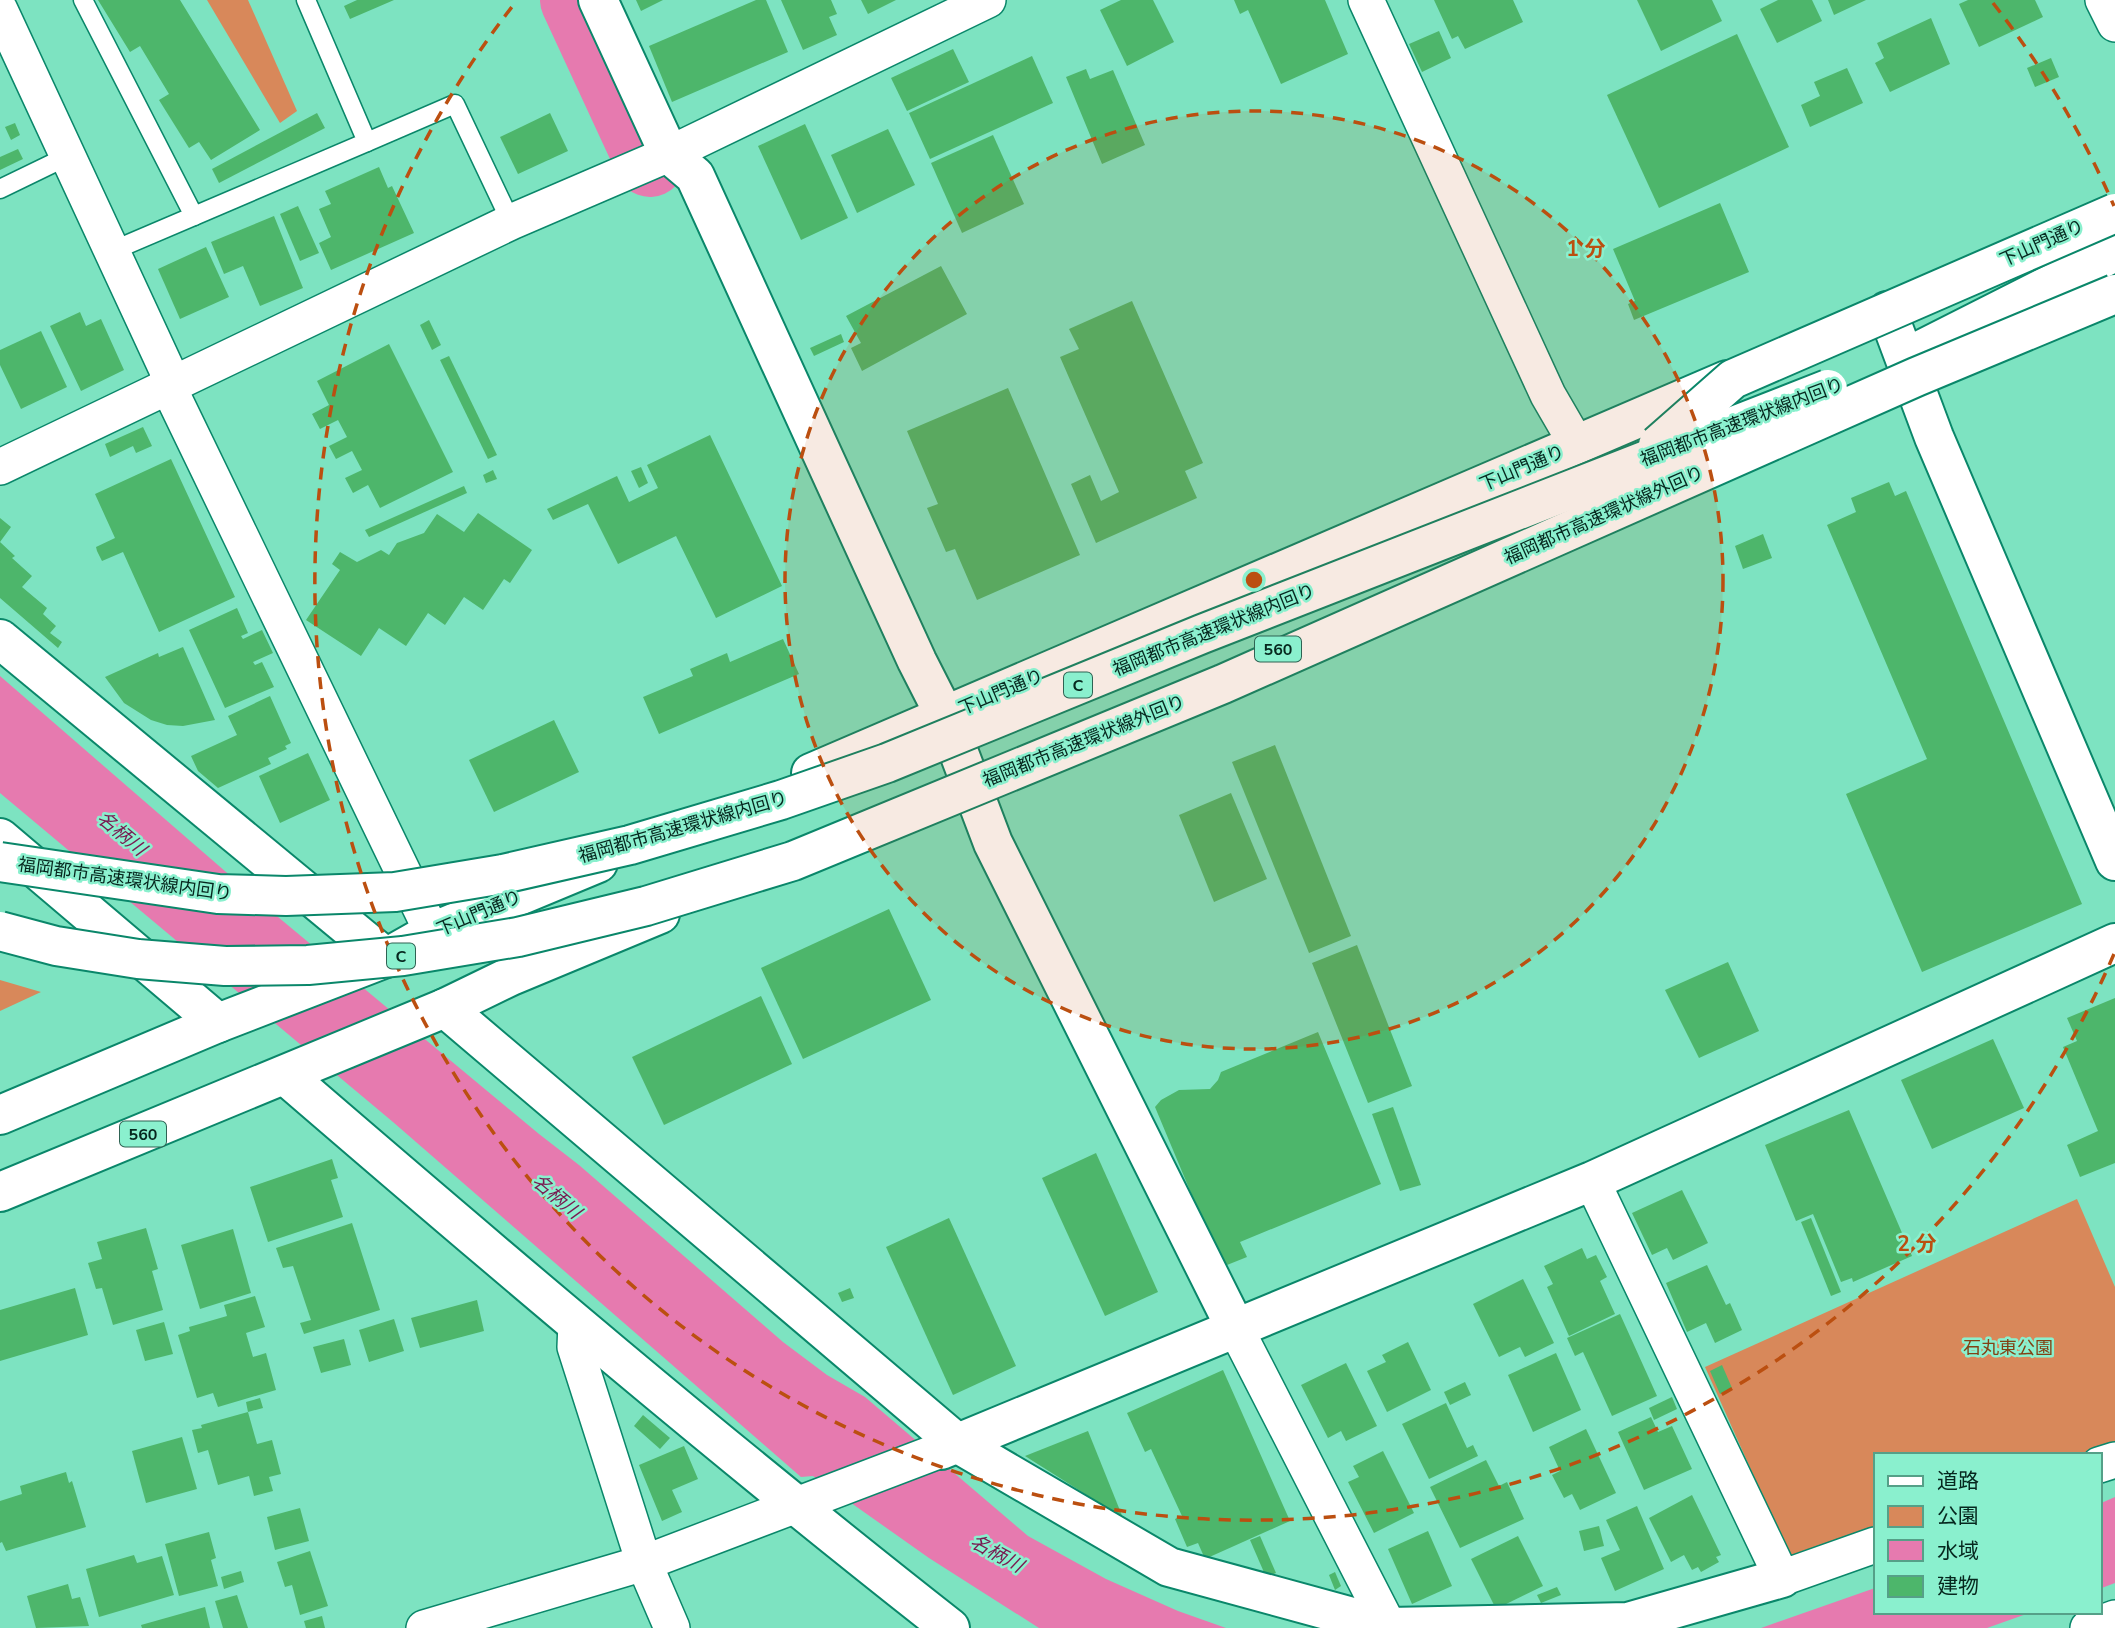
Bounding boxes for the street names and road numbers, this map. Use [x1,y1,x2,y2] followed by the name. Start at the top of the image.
[1996,214,2088,272] street label: 下山門通り
[1637,372,1847,472] street label: 福岡都市高速環状線内回り
[1476,439,1568,497] street label: 下山門通り
[1500,460,1708,570] street label: 福岡都市高速環状線外回り
[1109,578,1319,682] street label: 福岡都市高速環状線内回り
[1255,636,1301,662] road number: 560
[955,663,1047,721] street label: 下山門通り
[1064,672,1092,698] road number: C
[979,689,1189,793] street label: 福岡都市高速環状線外回り
[576,786,790,868] street label: 福岡都市高速環状線内回り
[16,852,234,906] street label: 福岡都市高速環状線内回り
[433,884,525,942] street label: 下山門通り
[387,944,415,968] road number: C
[120,1122,166,1146] road number: 560

